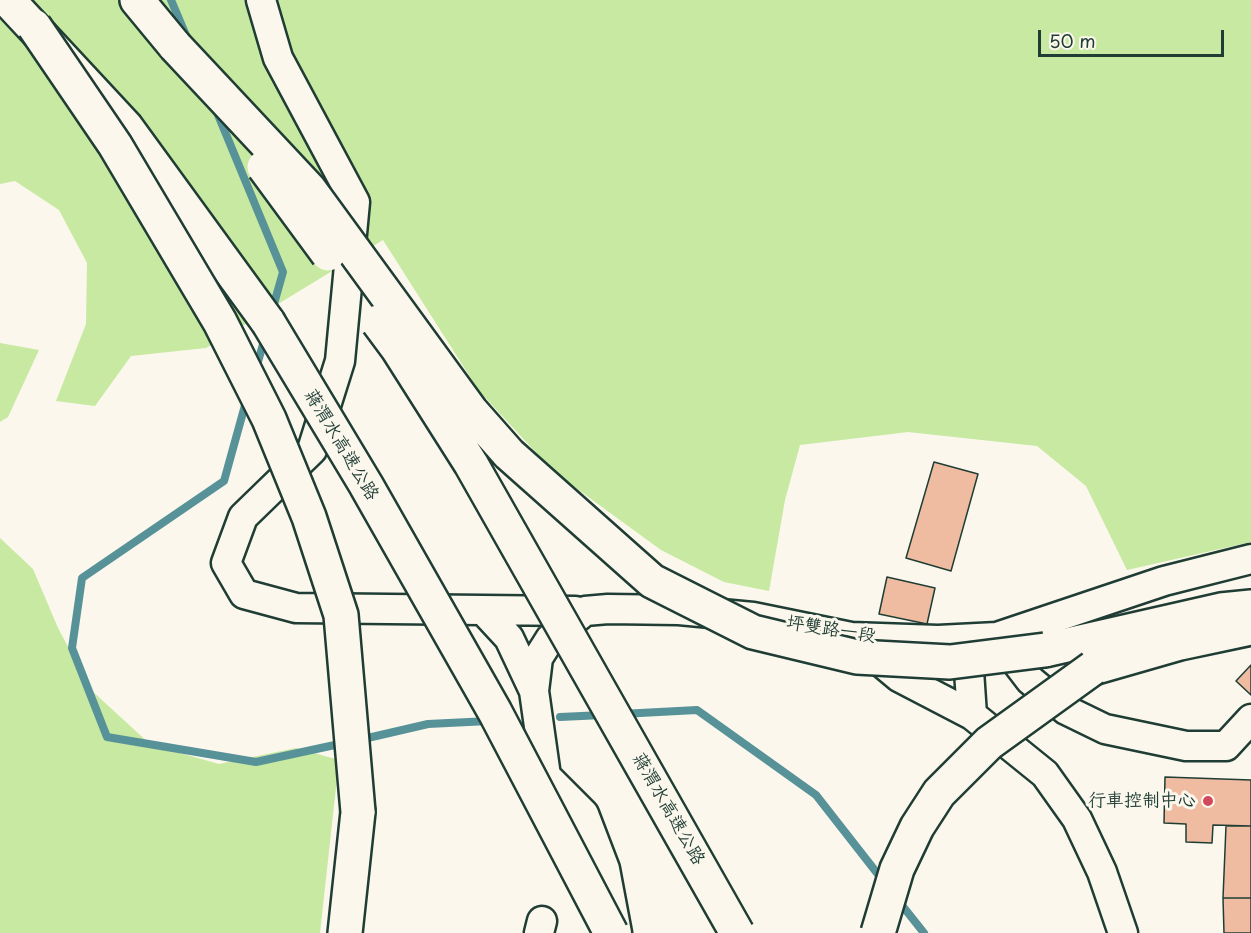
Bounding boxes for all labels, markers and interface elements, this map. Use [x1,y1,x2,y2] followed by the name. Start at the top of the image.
[1041,18,1227,56] scale bar
[1049,27,1096,54] text: 50 m
[299,385,383,505] street label: 蔣渭水高速公路
[785,612,877,648] street label: 坪雙路一段
[627,749,709,869] street label: 蔣渭水高速公路
[1088,790,1196,812] place label: 行車控制中心
[1201,794,1215,808] marker: 行車控制中心

